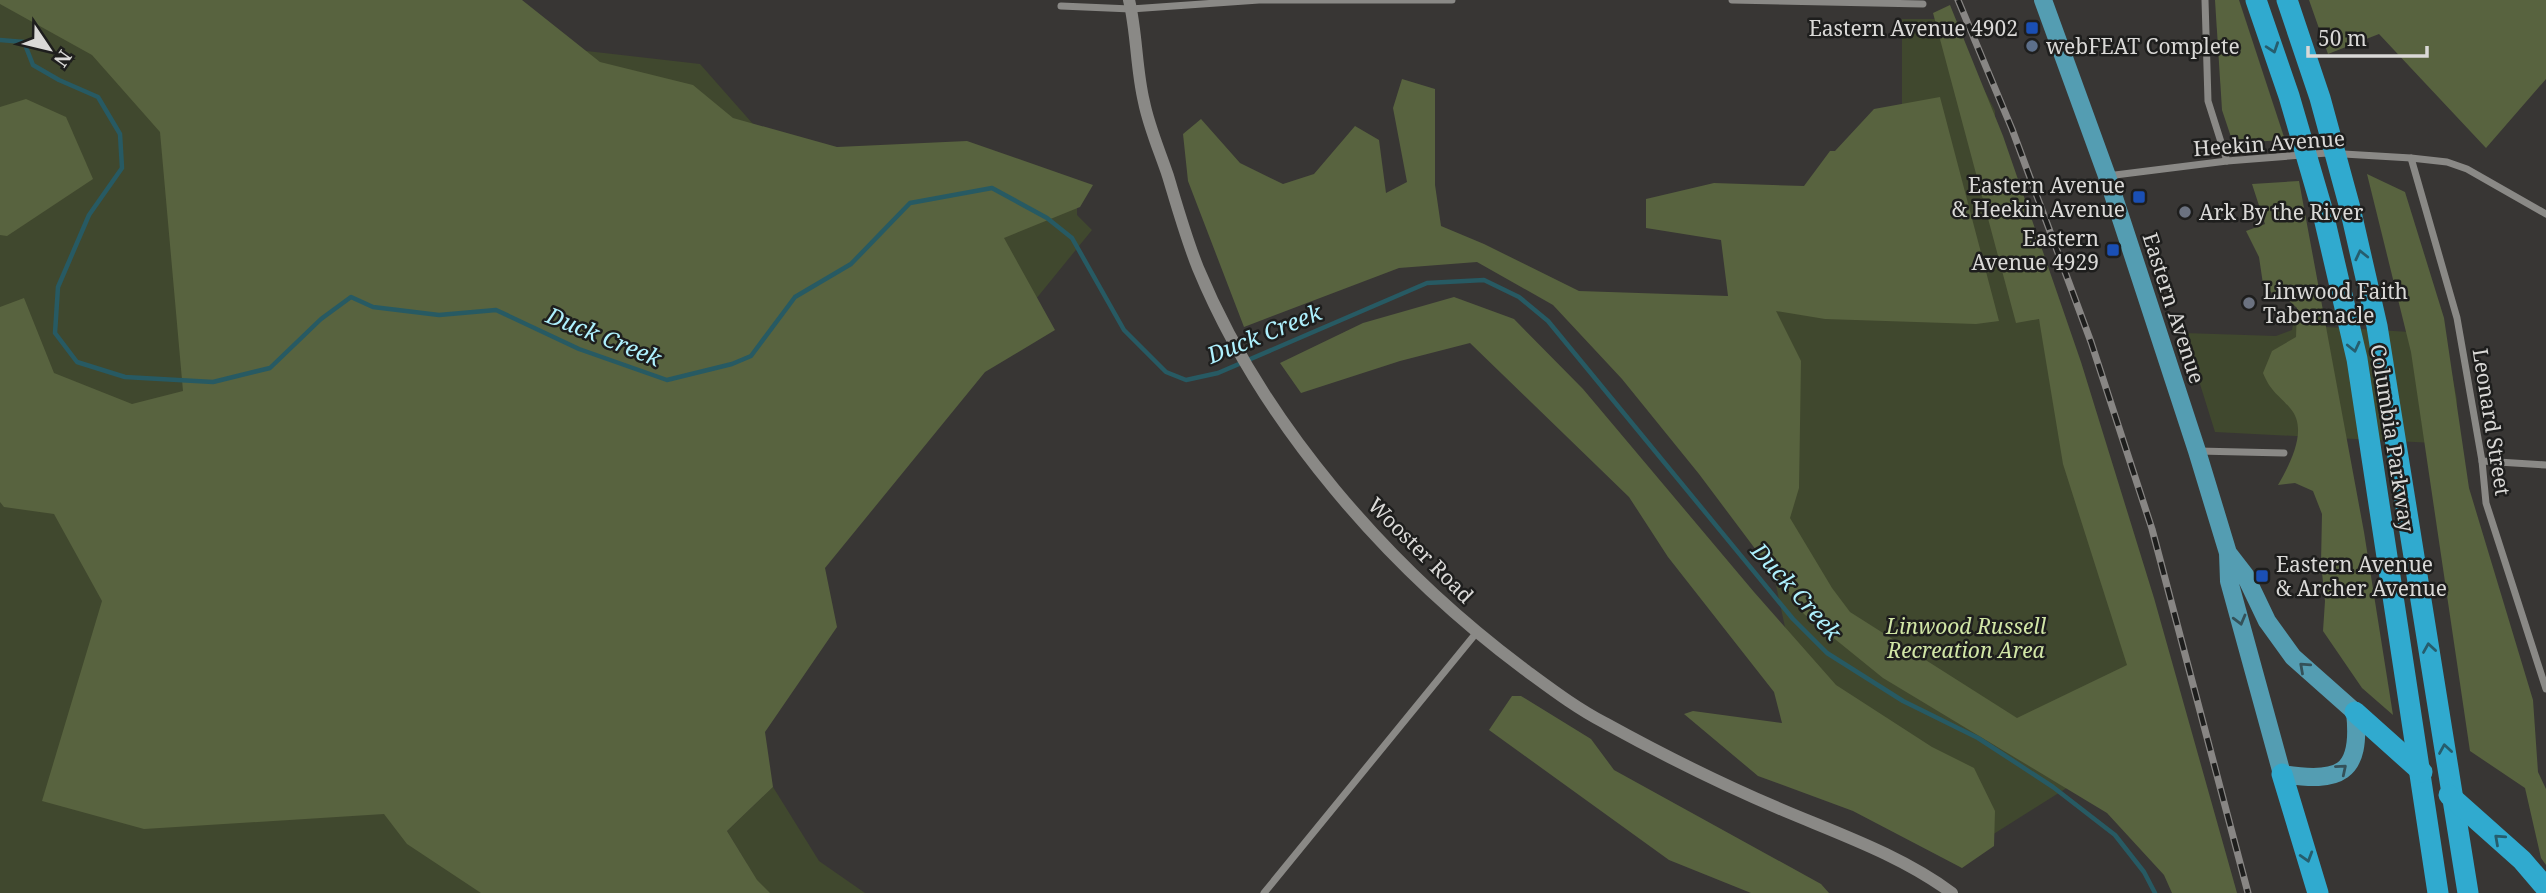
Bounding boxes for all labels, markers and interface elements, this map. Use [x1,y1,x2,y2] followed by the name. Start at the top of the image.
[14,14,84,84] north arrow
[1809,14,2018,42] place label: Eastern Avenue 4902
[2308,14,2427,58] scale bar
[2024,20,2040,36] marker: Eastern Avenue 4902
[2318,24,2367,52] text: 50 m
[2046,32,2240,60] place label: webFEAT Complete
[2024,38,2040,54] marker: webFEAT Complete
[2264,41,2278,53] one-way arrow
[48,45,78,72] text: N
[2192,124,2346,162] street label: Heekin Avenue
[1952,171,2125,223] place label: Eastern Avenue & Heekin Avenue
[2131,189,2147,205] marker: Eastern Avenue & Heekin Avenue
[2199,198,2363,226] place label: Ark By the River
[2177,204,2193,220] marker: Ark By the River
[1972,224,2099,276] place label: Eastern Avenue 4929
[2136,229,2212,387] street label: Eastern Avenue
[2105,242,2121,258] marker: Eastern Avenue 4929
[2355,249,2370,261] one-way arrow
[2263,277,2408,329] place label: Linwood Faith Tabernacle
[1201,295,1327,371] water label: Duck Creek
[2241,295,2257,311] marker: Linwood Faith Tabernacle
[541,298,667,374] water label: Duck Creek
[2346,341,2360,353] one-way arrow
[2364,342,2422,534] street label: Columbia Parkway
[2467,346,2517,498] street label: Leonard Street
[1362,491,1480,609] street label: Wooster Road
[1744,535,1850,647] water label: Duck Creek
[2276,550,2447,602] place label: Eastern Avenue & Archer Avenue
[2254,568,2270,584] marker: Eastern Avenue & Archer Avenue
[1885,612,2047,664] park label: Linwood Russell Recreation Area
[2232,614,2246,626] one-way arrow
[2422,642,2437,654] one-way arrow
[2300,663,2313,675] one-way arrow
[2438,743,2453,755] one-way arrow
[2334,764,2346,777] one-way arrow
[2494,835,2507,847] one-way arrow
[2299,851,2314,863] one-way arrow

